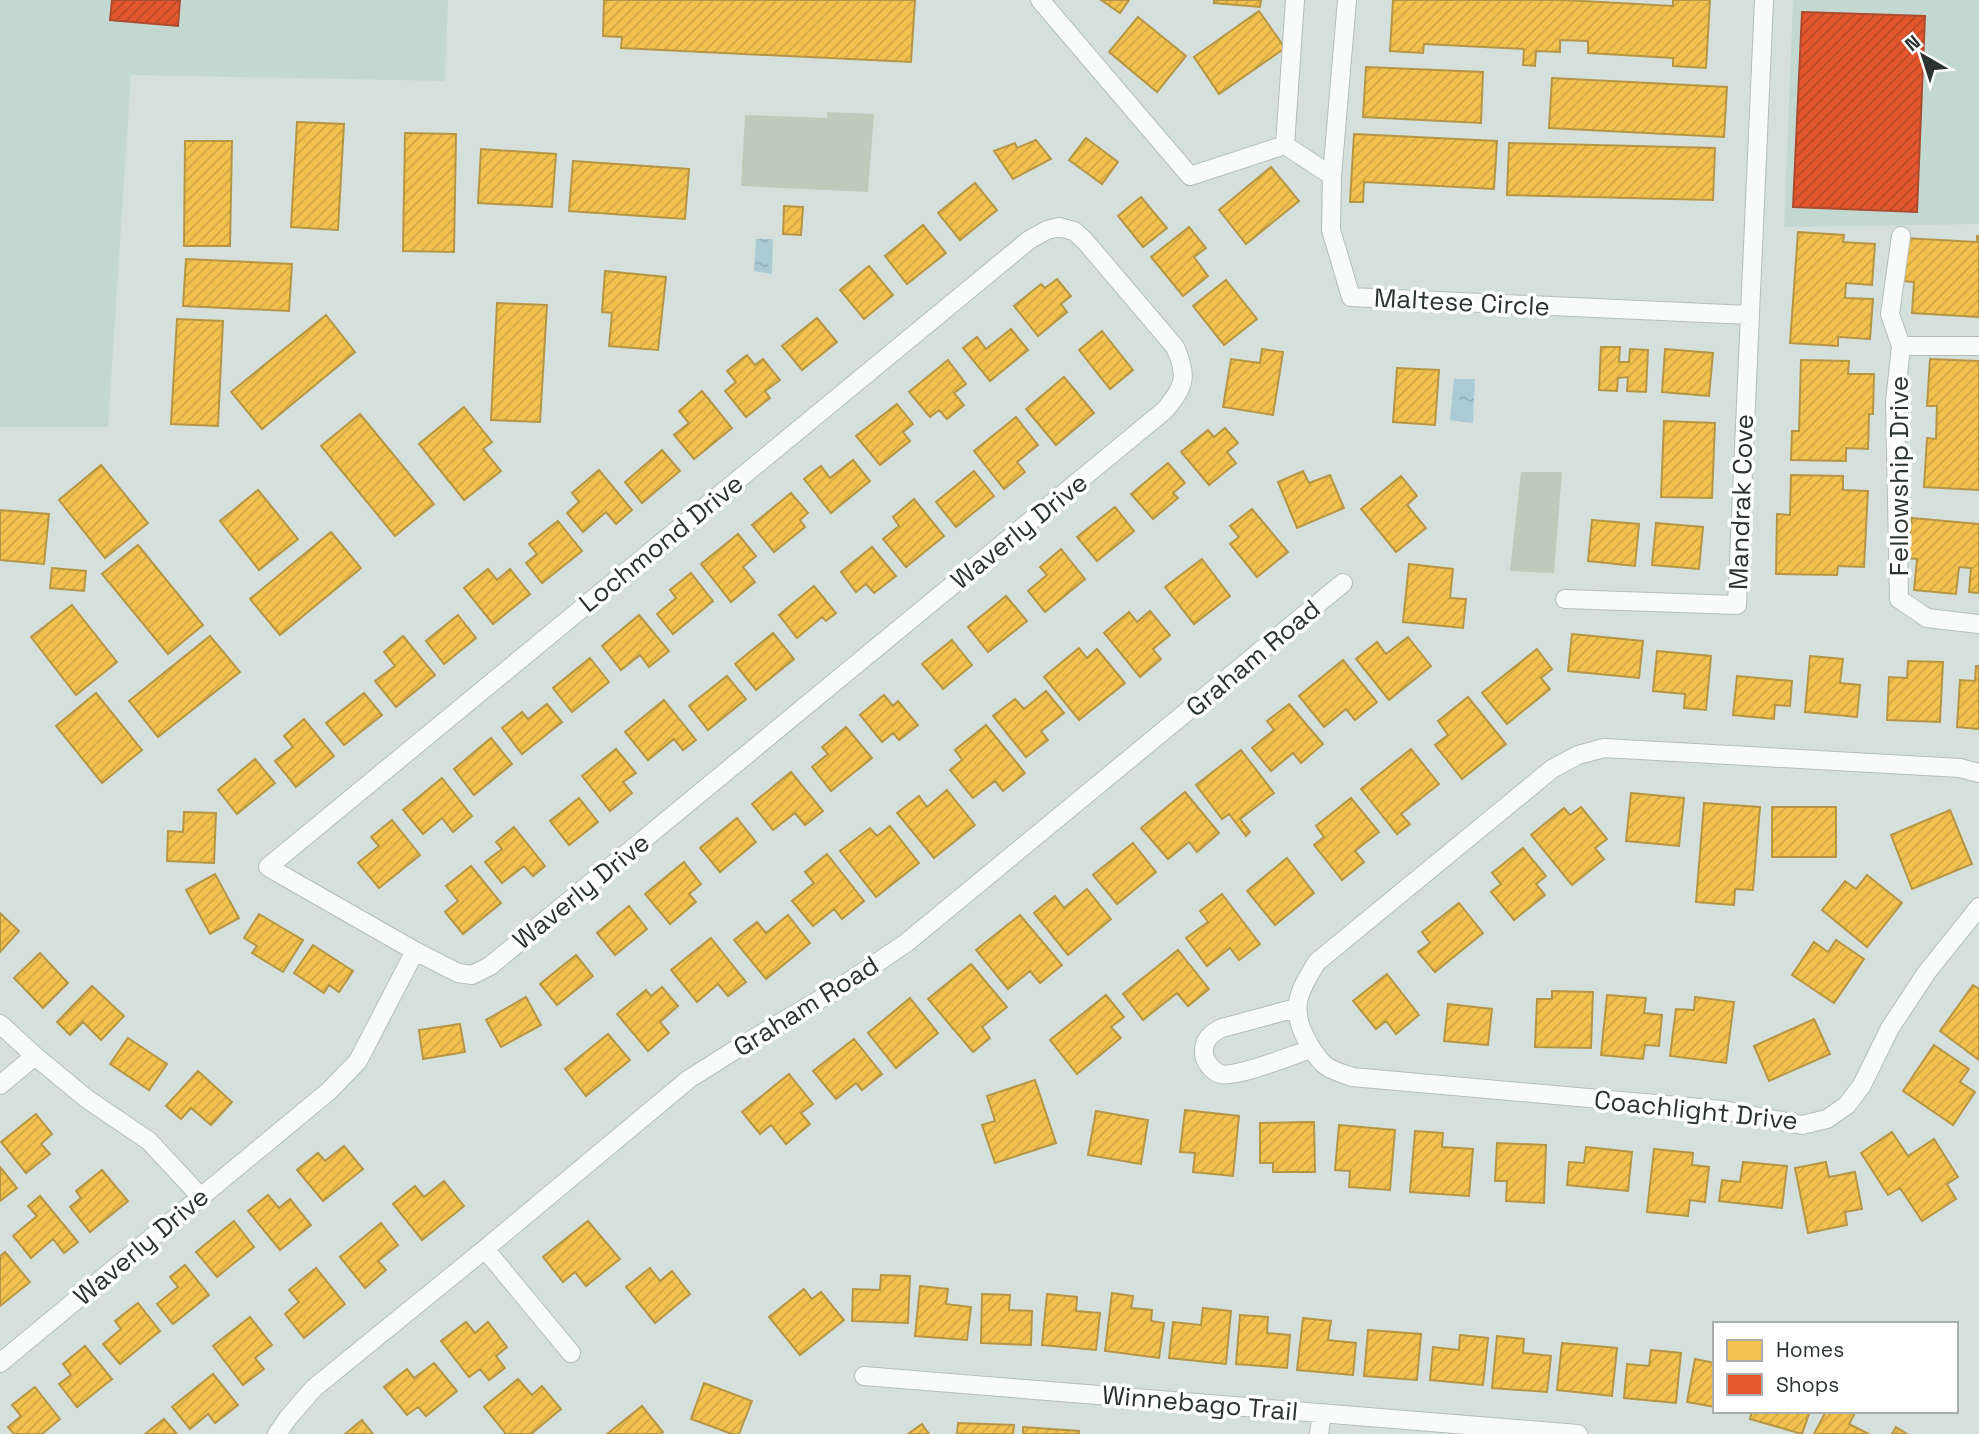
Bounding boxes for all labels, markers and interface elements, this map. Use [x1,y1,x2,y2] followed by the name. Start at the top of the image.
[1888,21,1958,91] north arrow
[1900,29,1925,57] text: N
[1373,280,1551,324] street label: Maltese Circle
[1882,376,1916,576] street label: Fellowship Drive
[1721,413,1761,591] street label: Mandrak Cove
[944,465,1094,597] street label: Waverly Drive
[572,466,750,620] street label: Lochmond Drive
[1179,592,1327,724] street label: Graham Road
[506,825,656,957] street label: Waverly Drive
[727,948,885,1064] street label: Graham Road
[1592,1082,1800,1138] street label: Coachlight Drive
[66,1179,216,1313] street label: Waverly Drive
[1713,1322,1958,1413] legend
[1776,1336,1844,1363] text: Homes
[1776,1371,1839,1398] text: Shops
[1100,1377,1300,1429] street label: Winnebago Trail

